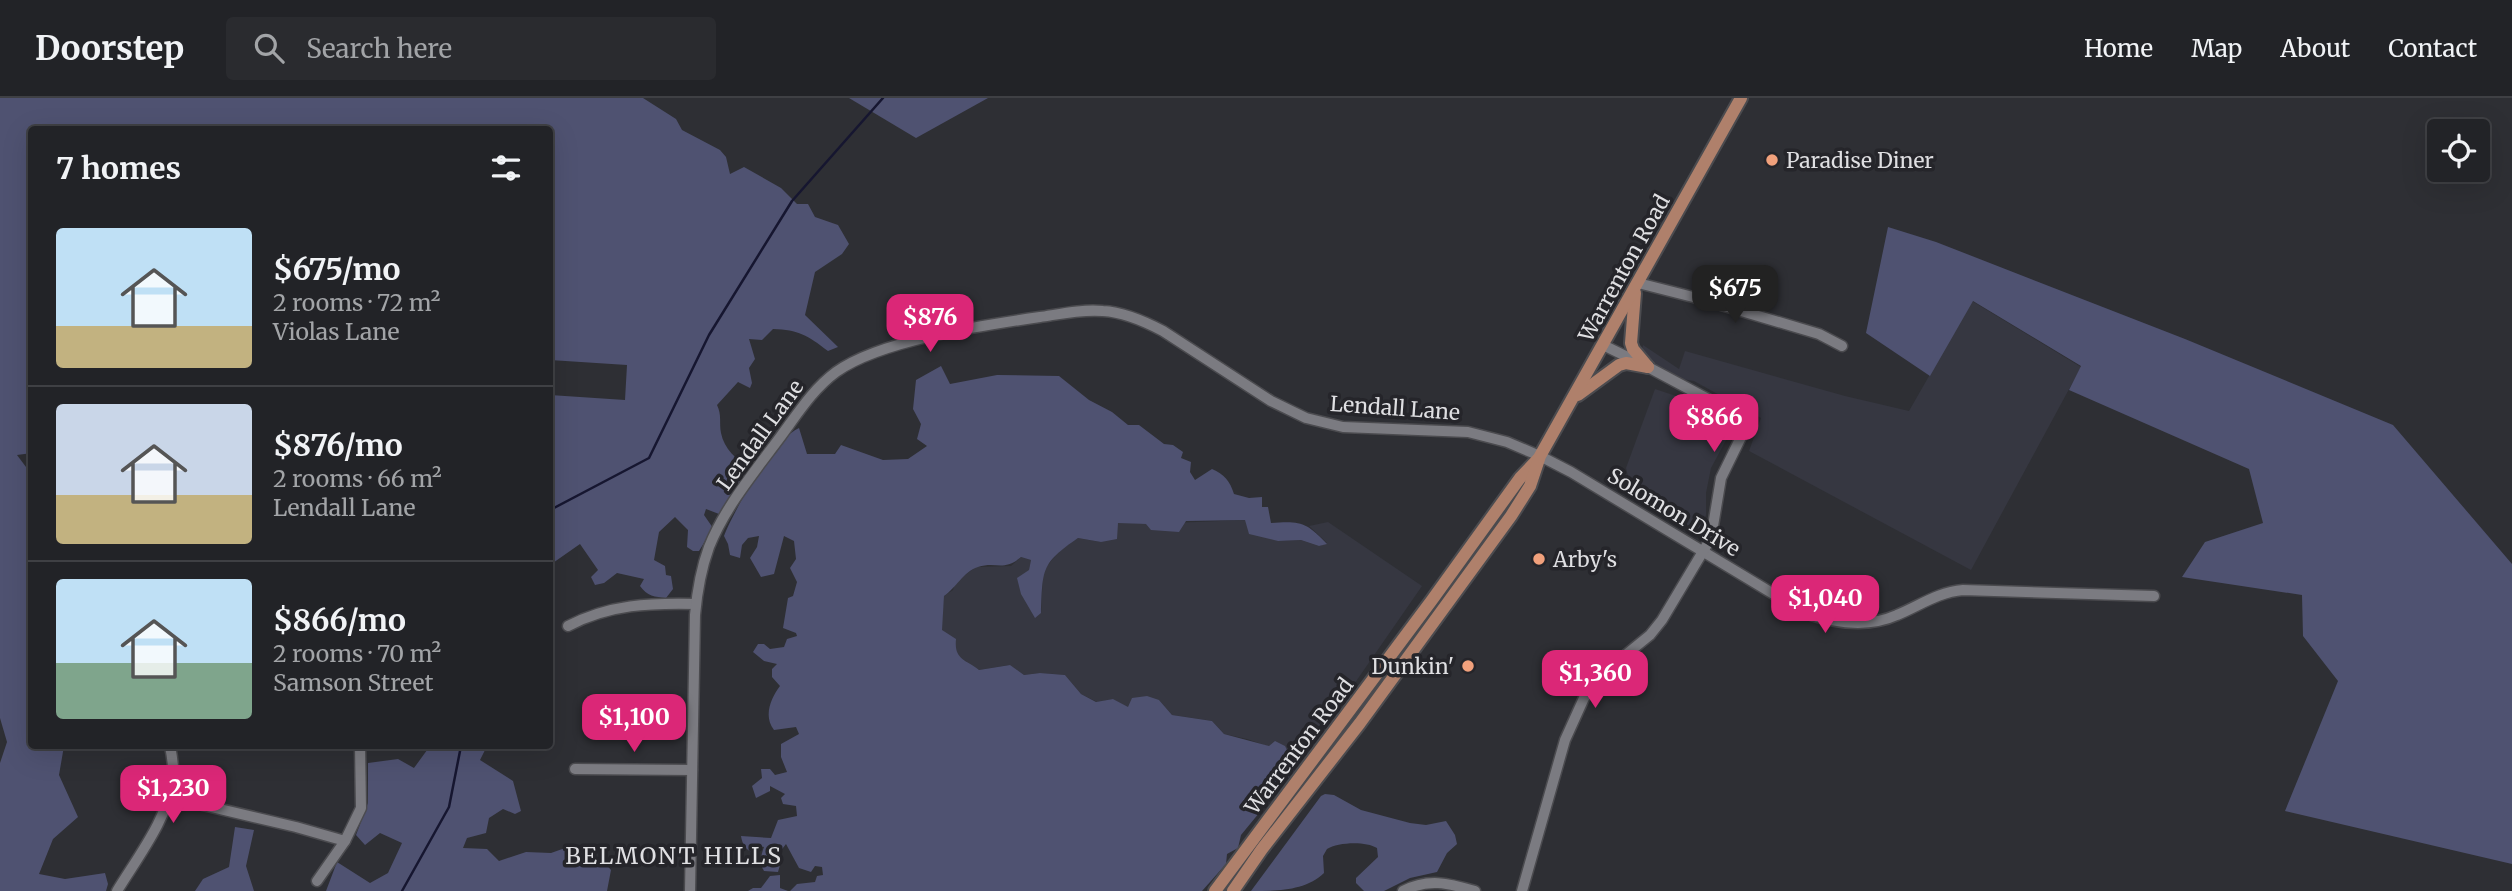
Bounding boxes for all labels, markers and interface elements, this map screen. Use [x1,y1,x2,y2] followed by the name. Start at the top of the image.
[226,17,716,80] search box
[35,28,184,69] text: Doorstep
[250,29,288,67] icon: search
[306,32,452,65] text: Search here
[2084,33,2153,64] text: Home
[2191,33,2242,64] text: Map
[2280,33,2350,64] text: About
[2388,33,2477,64] text: Contact
[2427,119,2490,182] map controls
[2427,119,2490,182] button: locate
[1786,147,1934,174] place label: Paradise Diner
[56,149,181,187] text: 7 homes
[487,149,525,187] icon: filters
[1764,152,1780,168] marker: Paradise Diner
[1572,189,1676,347] street label: Warrenton Road
[273,250,400,288] text: $675/mo
[112,256,196,340] icon: home
[1694,266,1776,325] pin: $675
[1708,273,1762,302] text: $675
[273,288,440,317] text: 2 rooms · 72 m²
[889,294,971,354] pin: $876
[903,302,957,331] text: $876
[273,317,400,346] text: Violas Lane
[711,374,809,496] street label: Lendall Lane
[1329,390,1461,426] street label: Lendall Lane
[1673,394,1755,454] pin: $866
[1685,402,1743,431] text: $866
[273,426,403,464] text: $876/mo
[112,432,196,516] icon: home
[1603,462,1745,562] street label: Solomon Drive
[273,464,442,493] text: 2 rooms · 66 m²
[273,493,416,522] text: Lendall Lane
[1552,546,1617,573] place label: Arby's
[1531,551,1547,567] marker: Arby's
[1768,575,1882,635] pin: $1,040
[1787,583,1863,612] text: $1,040
[273,601,406,639] text: $866/mo
[112,607,196,691] icon: home
[273,639,441,668] text: 2 rooms · 70 m²
[1538,650,1652,710] pin: $1,360
[1372,653,1454,680] place label: Dunkin'
[1460,658,1476,674] marker: Dunkin'
[1558,658,1632,687] text: $1,360
[273,668,433,697] text: Samson Street
[1238,672,1359,821] street label: Warrenton Road
[577,694,691,754] pin: $1,100
[598,702,670,731] text: $1,100
[116,766,230,825] pin: $1,230
[136,773,210,802] text: $1,230
[565,841,783,870] district label: BELMONT HILLS

